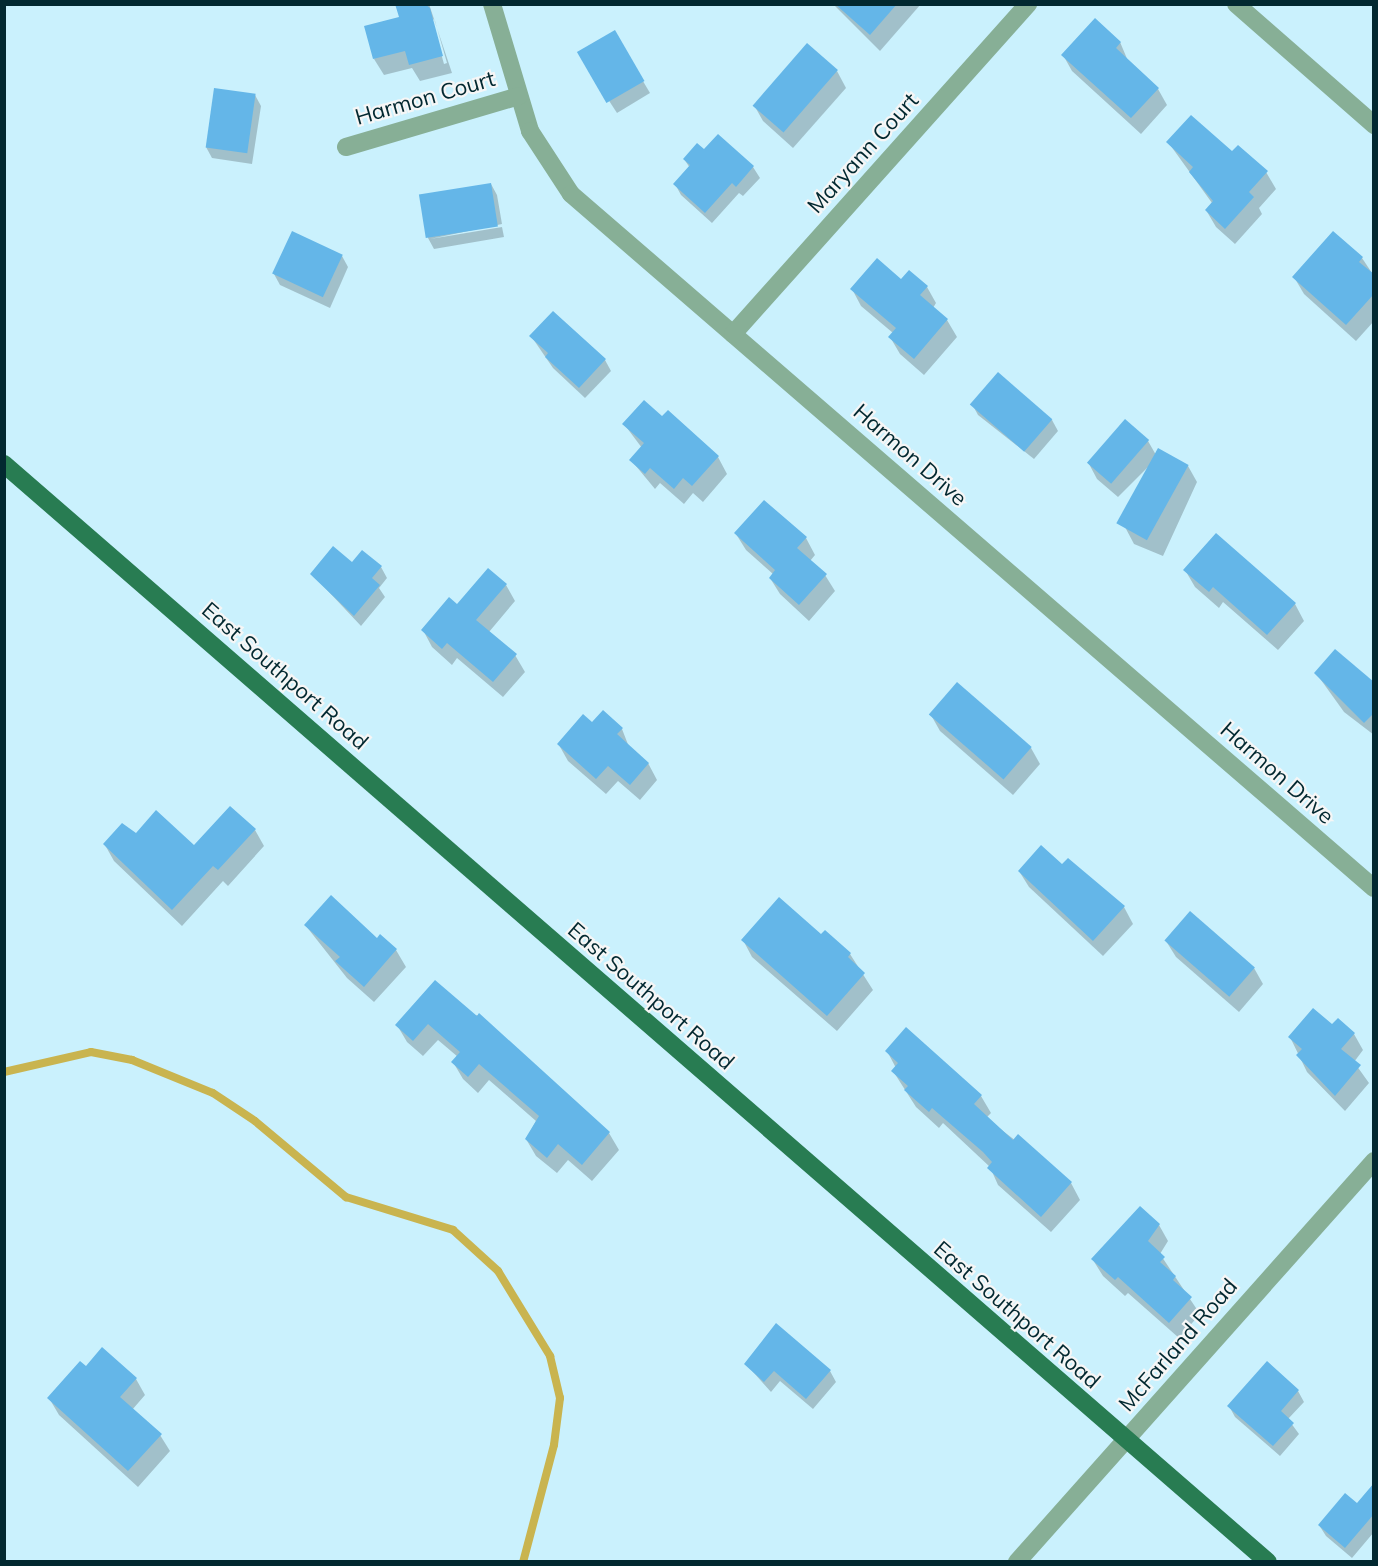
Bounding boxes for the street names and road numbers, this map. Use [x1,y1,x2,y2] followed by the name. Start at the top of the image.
[352,65,498,131] street label: Harmon Court
[802,87,924,219] street label: Maryann Court
[848,399,972,511] street label: Harmon Drive
[197,597,373,755] street label: East Southport Road
[1215,717,1339,829] street label: Harmon Drive
[563,917,739,1075] street label: East Southport Road
[929,1236,1105,1394] street label: East Southport Road
[1113,1273,1243,1417] street label: McFarland Road

